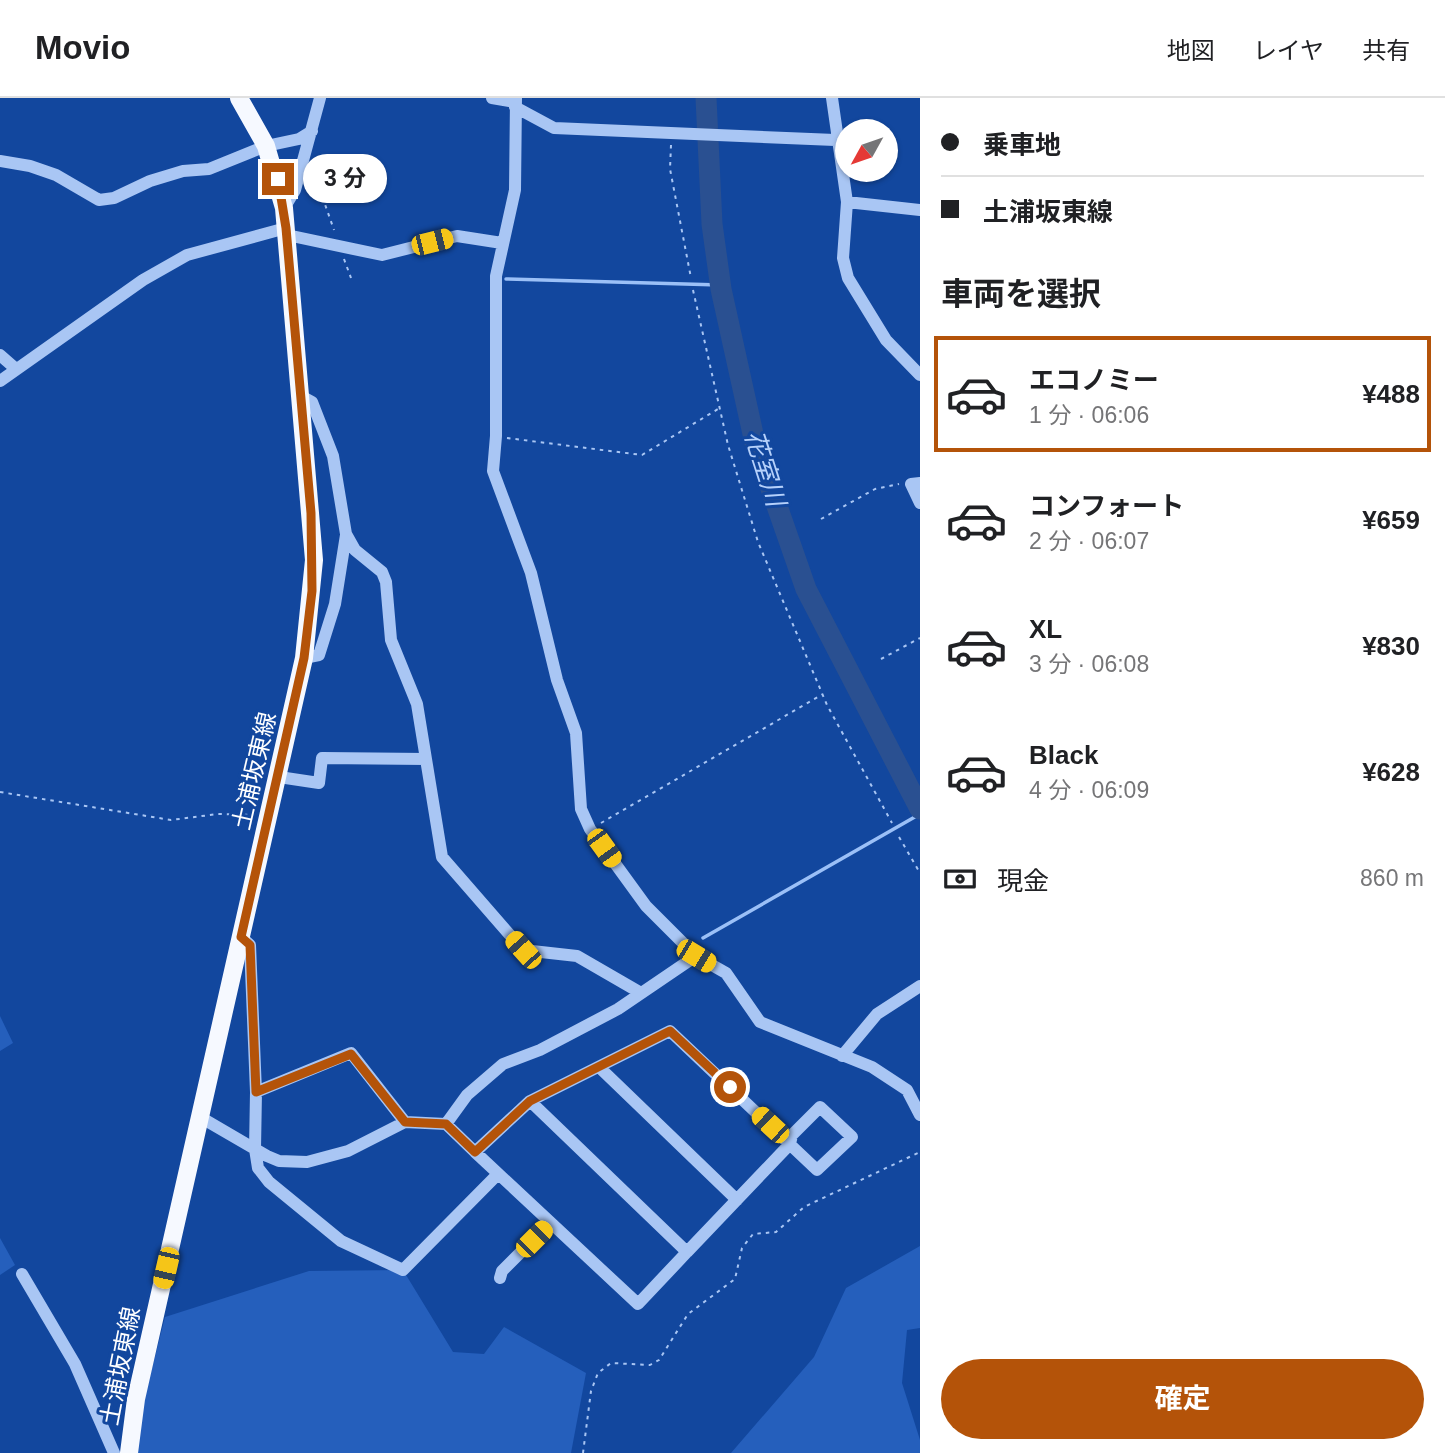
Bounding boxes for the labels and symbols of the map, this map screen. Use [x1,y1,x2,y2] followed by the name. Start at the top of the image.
[835,119,898,182] north arrow
[302,154,386,204] callout: 3 分
[262,163,294,195] route end
[410,227,455,257] car
[739,426,792,513] water label: 花室川
[227,710,281,832] street label: 土浦坂東線
[584,825,625,871] car
[502,927,545,973] car
[673,936,720,976] car
[714,1071,746,1103] route start
[748,1103,793,1147] car
[512,1217,557,1261] car
[152,1245,181,1291] car
[95,1305,145,1427] street label: 土浦坂東線

